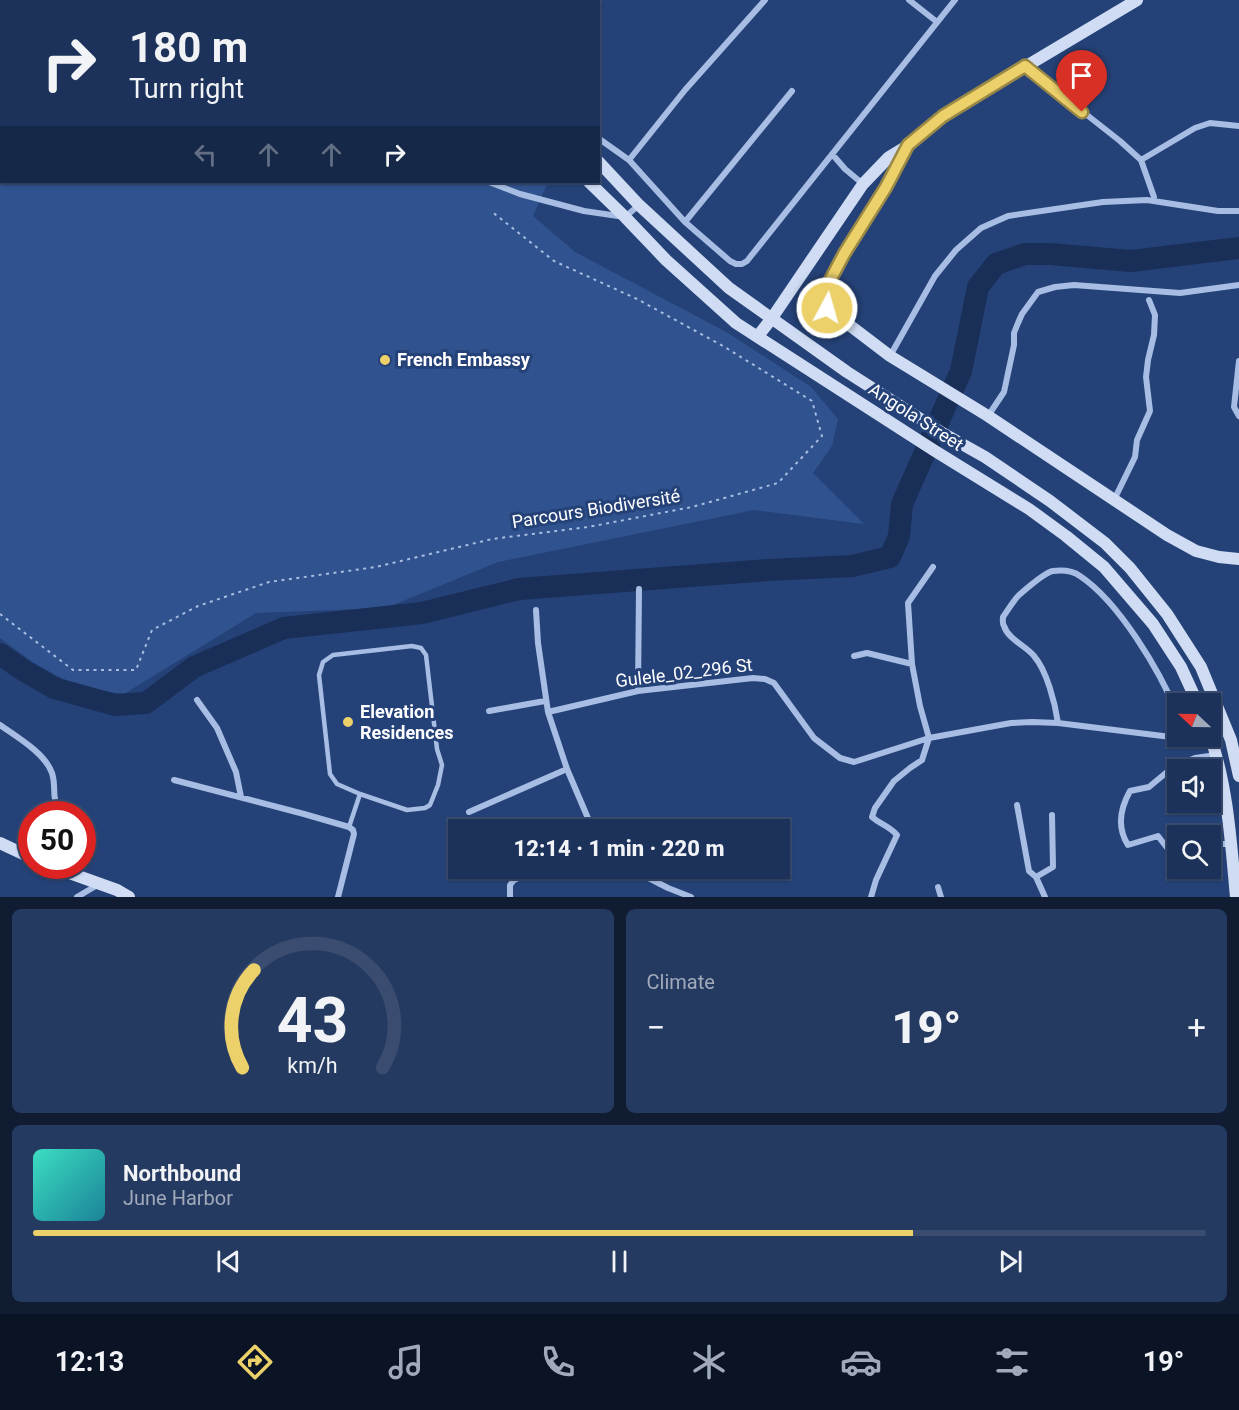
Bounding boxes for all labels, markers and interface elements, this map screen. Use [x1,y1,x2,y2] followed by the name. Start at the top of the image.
[129,23,248,72] text: 180 m
[30,24,108,102] icon: right
[1056,50,1107,112] pin
[1065,59,1098,92] icon: arrive
[129,73,244,105] text: Turn right
[189,138,222,171] icon: left
[252,138,285,171] icon: ahead
[315,138,348,171] icon: ahead
[378,138,411,171] icon: right
[795,276,859,340] position arrow
[397,349,531,370] place label: French Embassy
[378,353,392,367] marker: French Embassy
[865,378,967,455] street label: Angola Street
[510,485,682,532] street label: Parcours Biodiversité
[614,654,754,691] street label: Gulele_02_296 St
[1167,693,1221,747] north arrow
[1167,693,1221,879] map controls
[360,701,454,743] place label: Elevation Residences
[341,715,355,729] marker: Elevation Residences
[1167,759,1221,813] button: sound
[18,801,96,879] speed limit sign: 50
[1167,825,1221,879] button: search
[514,836,724,861] text: 12:14 · 1 min · 220 m
[647,970,715,994] text: Climate
[277,984,349,1057] text: 43
[892,1001,961,1054] text: 19°
[647,1008,665,1047] text: −
[1187,1008,1206,1047] text: +
[288,1053,338,1078] text: km/h
[123,1161,241,1186] text: Northbound
[123,1186,233,1210] text: June Harbor
[212,1245,245,1278] icon: previous
[603,1245,636,1278] icon: pause
[994,1245,1027,1278] icon: next
[234,1341,276,1383] icon: directions
[385,1341,427,1383] icon: music
[537,1341,579,1383] icon: phone
[688,1341,730,1383] icon: climate
[840,1341,882,1383] icon: car
[991,1341,1033,1383] icon: filters
[55,1346,124,1378] text: 12:13
[1143,1346,1184,1378] text: 19°

